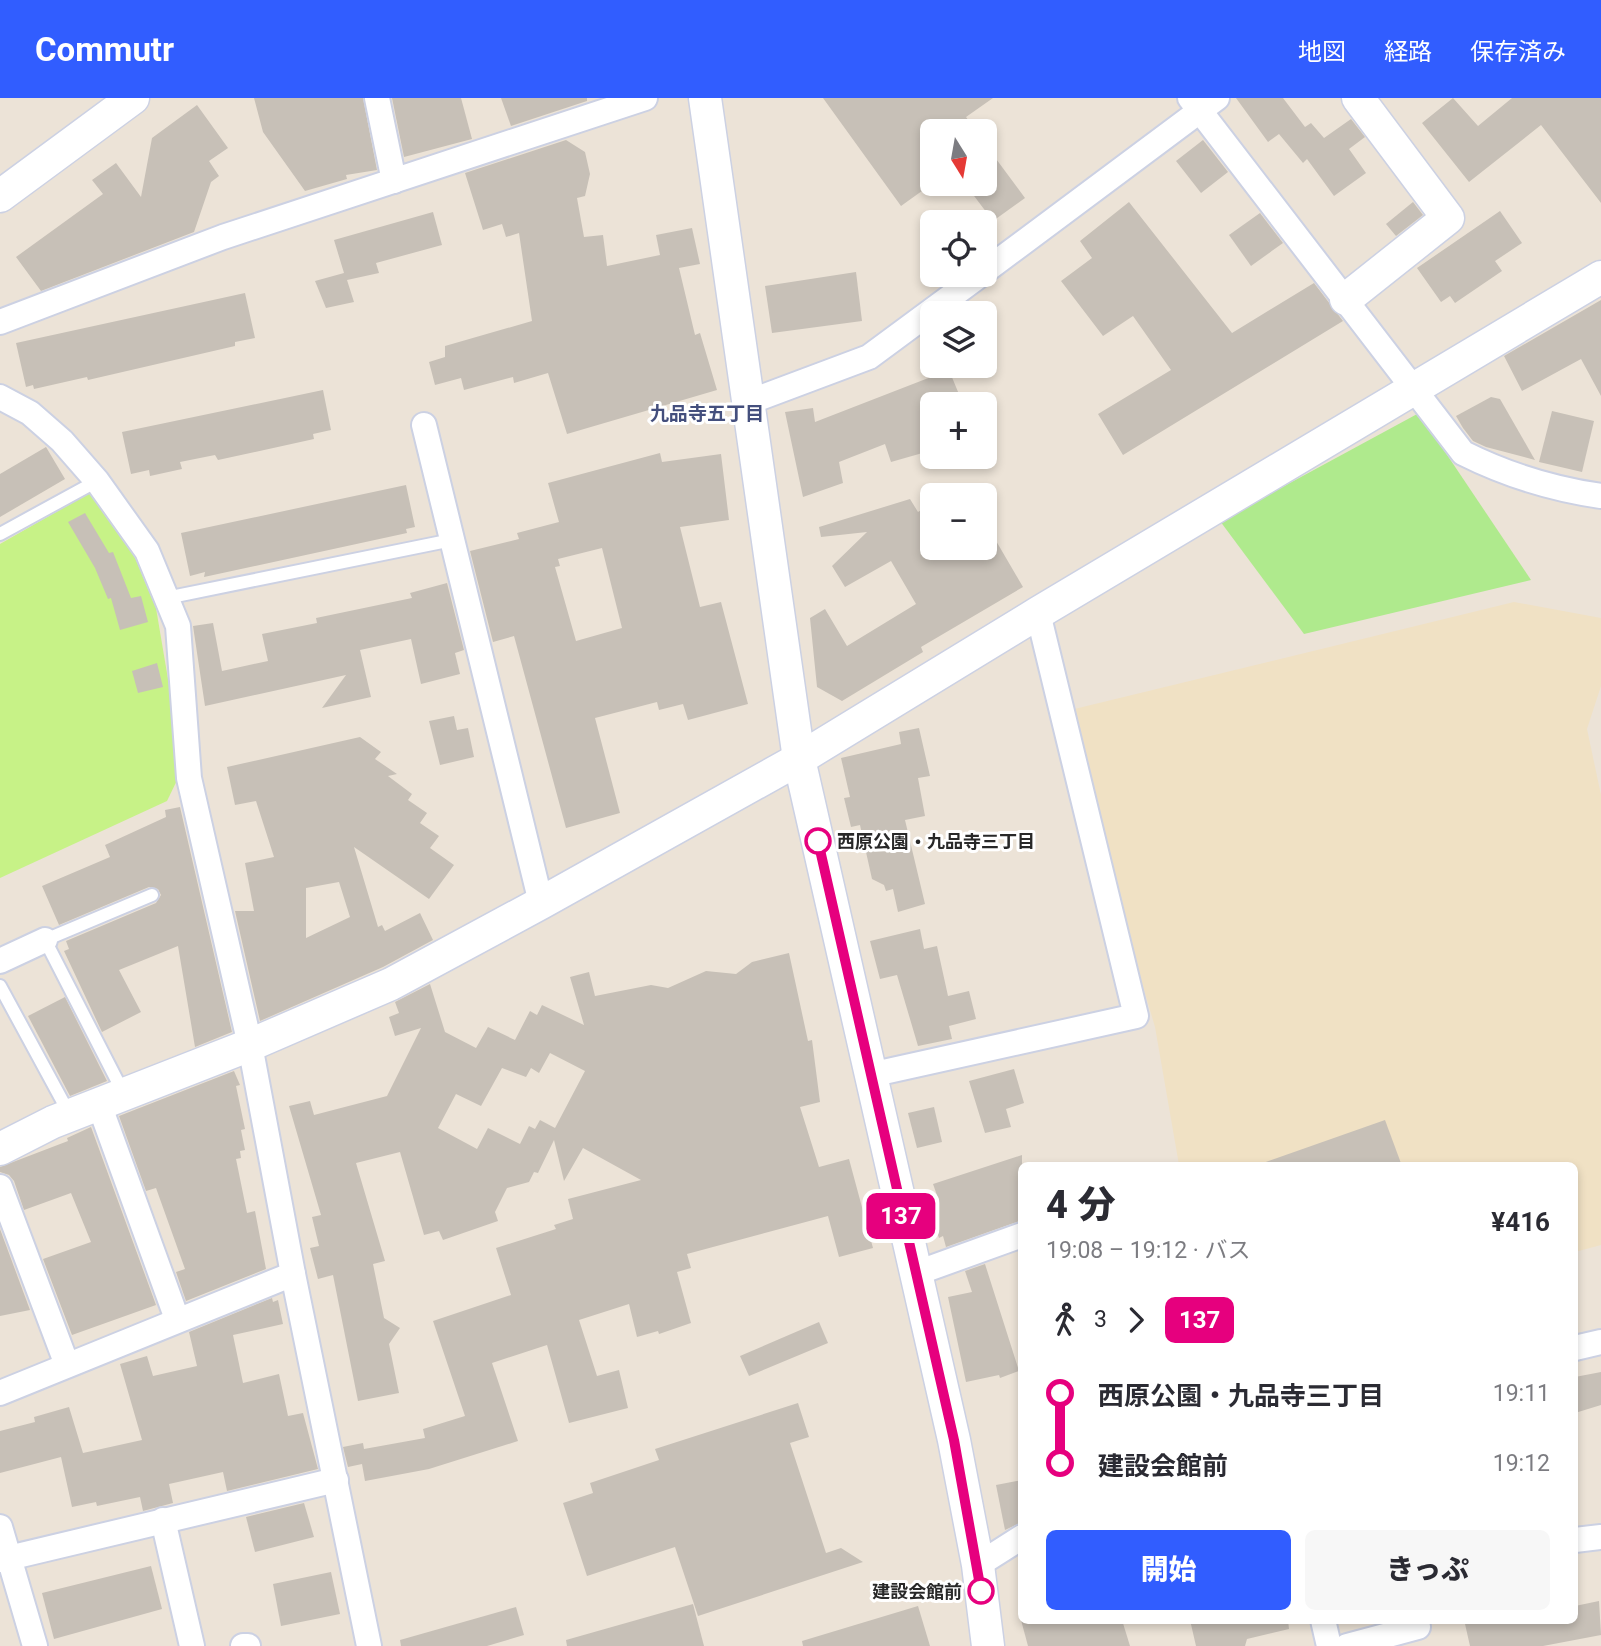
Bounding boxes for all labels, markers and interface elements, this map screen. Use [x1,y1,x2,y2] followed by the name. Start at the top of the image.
[35,30,174,69] text: Commutr
[1298,38,1346,66] text: 地図
[1384,38,1432,66] text: 経路
[1470,38,1566,66] text: 保存済み
[920,119,998,196] north arrow
[920,119,997,560] map controls
[920,210,997,287] button: locate
[920,301,997,378] button: layers
[920,392,997,469] button: +
[650,402,764,425] district label: 九品寺五丁目
[920,483,997,560] button: −
[805,828,831,854] marker: 西原公園・九品寺三丁目
[837,831,1035,852] place label: 西原公園・九品寺三丁目
[1046,1183,1115,1227] text: 4 分
[861,1193,941,1239] line badge: 137
[880,1202,922,1230] text: 137
[1491,1207,1550,1237] text: ¥416
[1046,1237,1250,1264] text: 19:08 – 19:12 · バス
[1046,1301,1084,1339] icon: walk
[1117,1301,1155,1339] icon: forward
[1094,1306,1107,1333] text: 3
[1179,1306,1220,1334] text: 137
[1493,1380,1550,1407] text: 19:11
[1098,1381,1384,1411] text: 西原公園・九品寺三丁目
[1493,1450,1550,1477] text: 19:12
[1098,1451,1228,1481] text: 建設会館前
[1046,1530,1291,1610] button: 開始
[1305,1530,1550,1610] button: きっぷ
[968,1578,994,1604] marker: 建設会館前
[872,1581,962,1602] place label: 建設会館前

